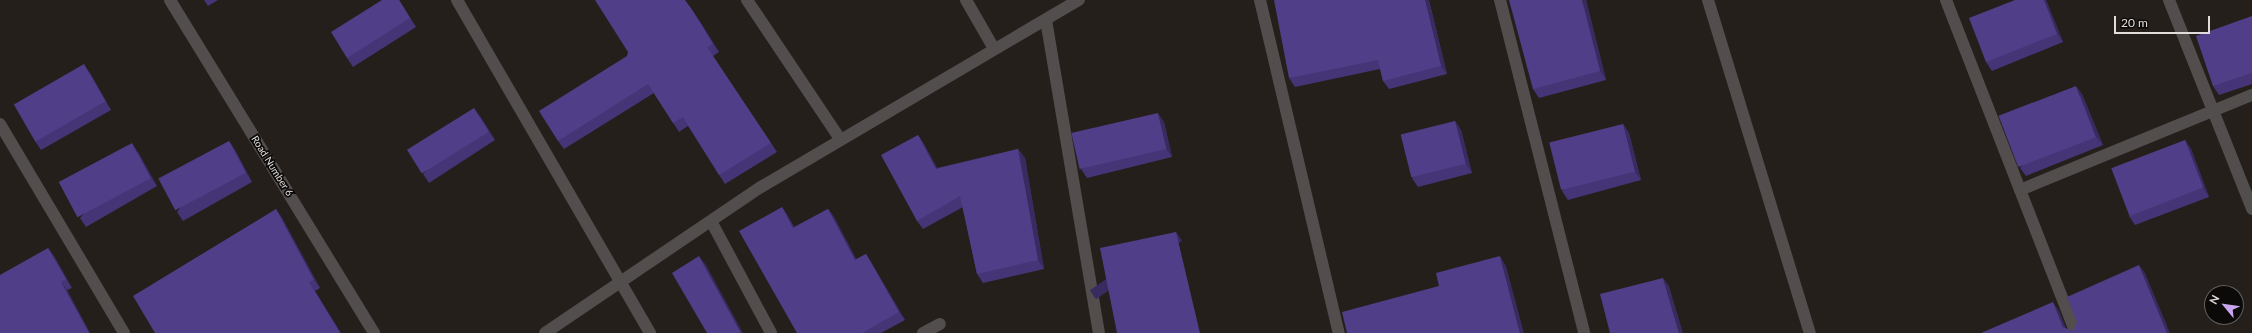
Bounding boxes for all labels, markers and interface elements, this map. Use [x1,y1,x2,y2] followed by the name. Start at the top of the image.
[2116,8,2212,34] scale bar
[2121,15,2148,30] text: 20 m
[249,134,295,198] street label: Road Number 6
[2204,285,2244,325] north arrow
[2206,293,2222,306] text: N

